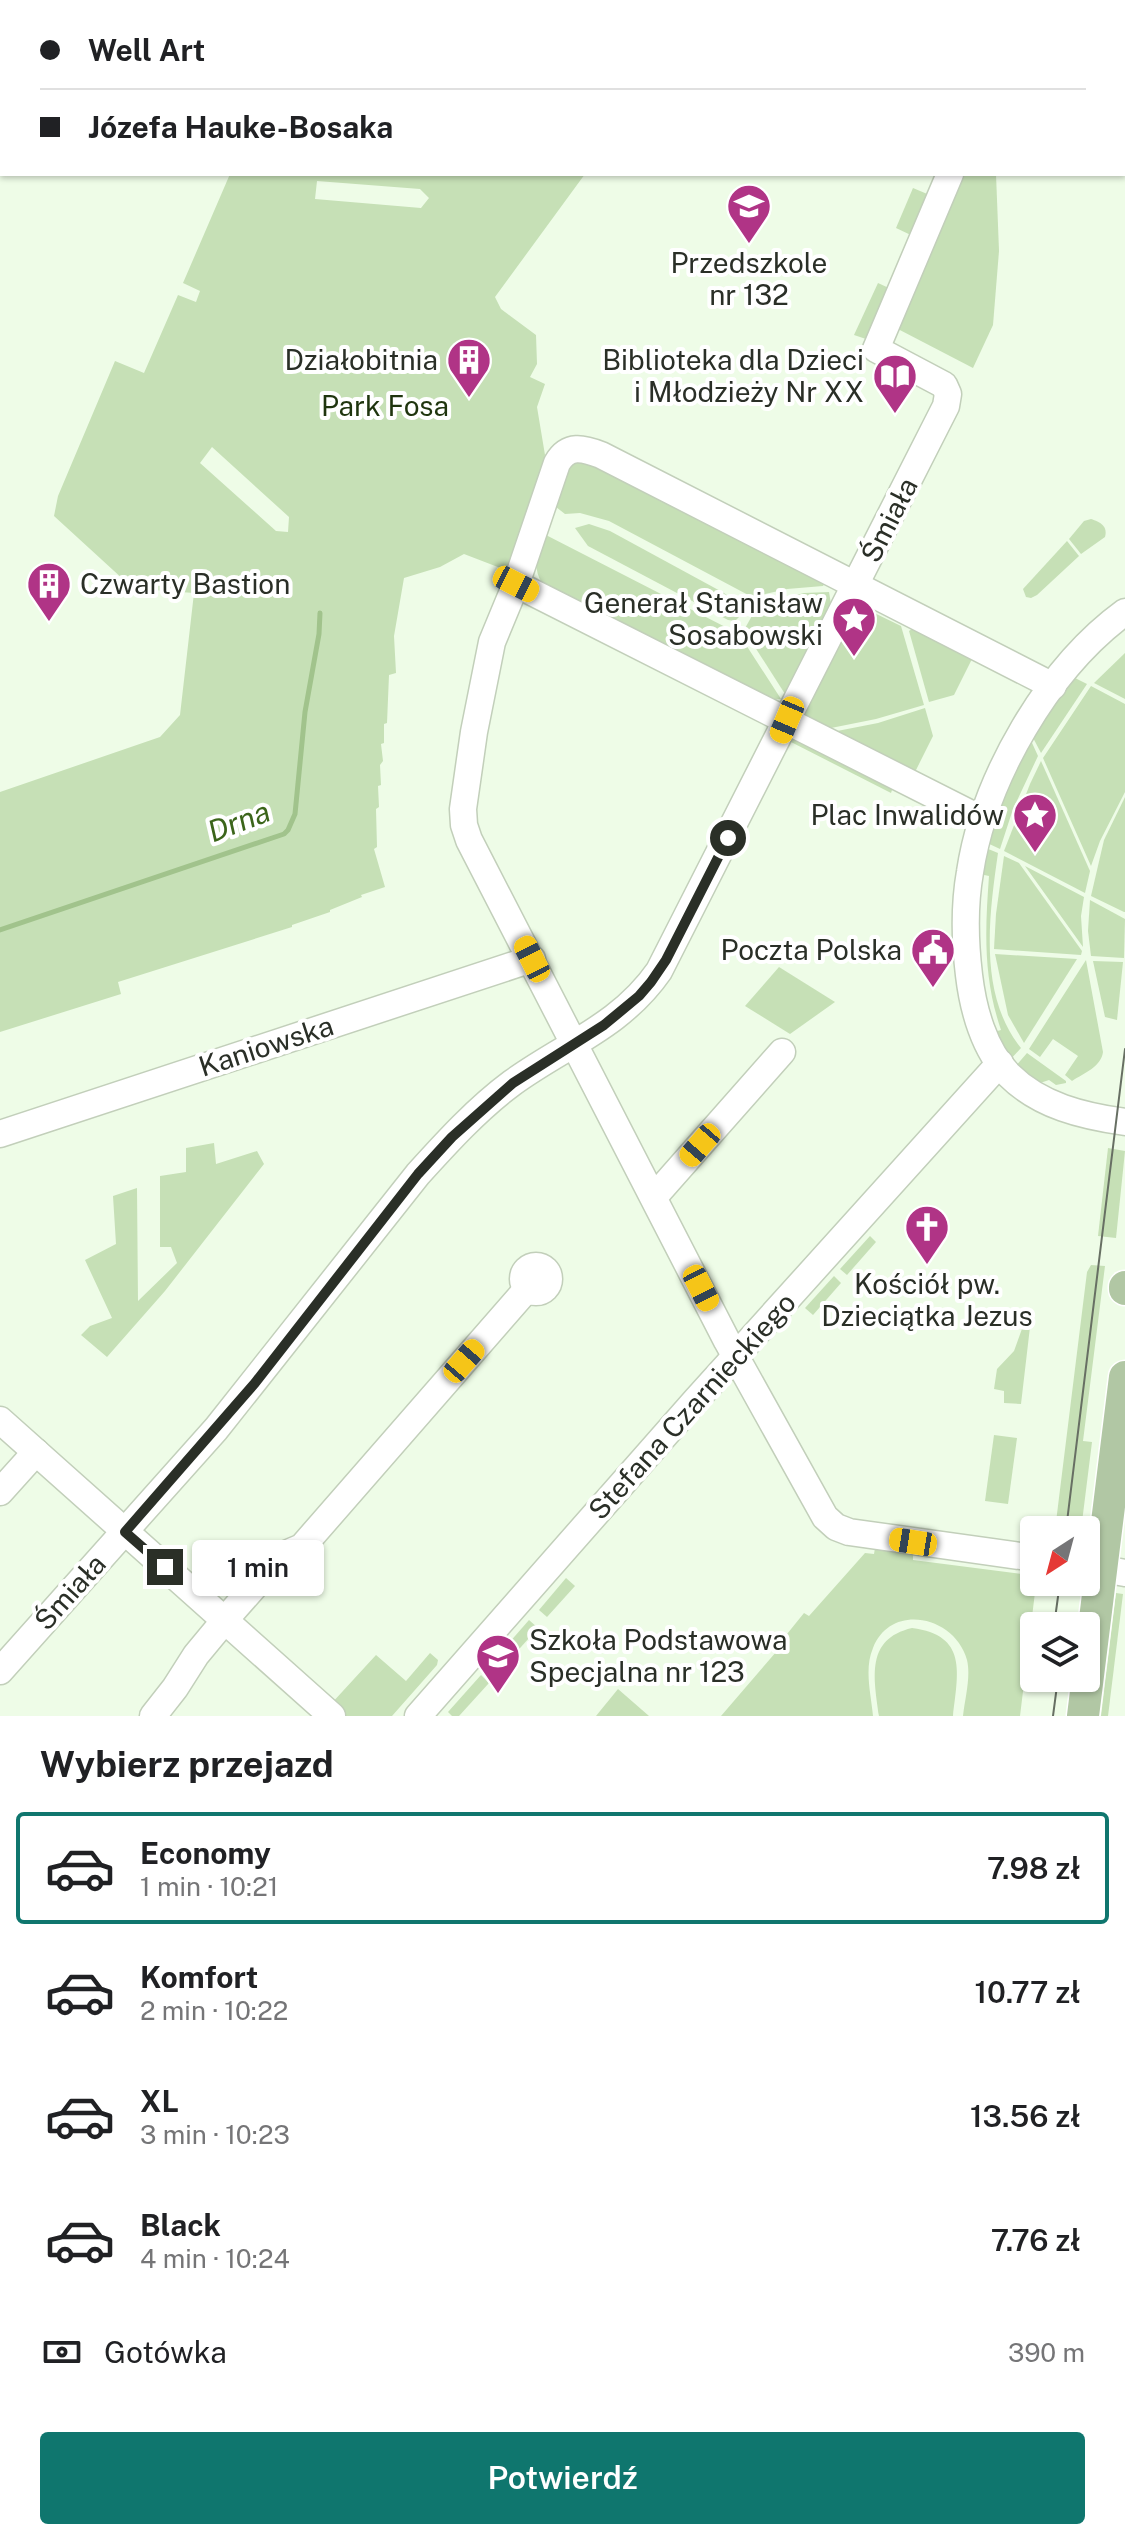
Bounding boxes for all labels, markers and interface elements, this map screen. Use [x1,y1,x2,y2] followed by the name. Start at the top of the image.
[88,32,205,68] text: Well Art
[88,109,393,145] text: Józefa Hauke-Bosaka
[725,182,773,245] school or university icon: Przedszkole nr 132
[671,246,827,311] place label: Przedszkole nr 132
[445,336,493,399] building icon: Działobitnia
[285,343,438,376] place label: Działobitnia
[602,343,864,408] place label: Biblioteka dla Dzieci i Młodzieży Nr XX
[871,352,919,415] library icon: Biblioteka dla Dzieci i Młodzieży Nr XX
[321,389,449,422] park label: Park Fosa
[853,472,924,568] street label: Śmiała
[25,560,73,623] building icon: Czwarty Bastion
[489,562,543,606] car
[80,567,290,600] place label: Czwarty Bastion
[584,586,823,651] place label: Generał Stanisław Sosabowski
[830,595,878,658] place icon: Generał Stanisław Sosabowski
[767,693,807,747] car
[1011,791,1059,854] place icon: Plac Inwalidów
[202,793,275,849] water label: Drna
[810,798,1004,831] place label: Plac Inwalidów
[710,820,746,856] route start
[909,926,957,989] public building icon: Poczta Polska
[510,932,554,986] car
[721,933,902,966] place label: Poczta Polska
[194,1008,337,1083] street label: Kaniowska
[675,1119,725,1171] car
[903,1203,951,1266] church icon: Kościół pw. Dzieciątka Jezus
[679,1261,723,1315] car
[821,1267,1033,1332] place label: Kościół pw. Dzieciątka Jezus
[581,1286,802,1526] street label: Stefana Czarnieckiego
[439,1335,489,1387] car
[1020,1516,1100,1596] north arrow
[1020,1516,1100,1692] map controls
[887,1526,939,1558] car
[193,1539,325,1595] callout: 1 min
[27,1547,112,1636] street label: Śmiała
[147,1549,183,1585] route end
[227,1552,289,1583] text: 1 min
[1020,1612,1100,1692] button: layers
[529,1623,788,1688] place label: Szkoła Podstawowa Specjalna nr 123
[474,1632,522,1695] school or university icon: Szkoła Podstawowa Specjalna nr 123
[40,1743,334,1785] text: Wybierz przejazd
[44,1832,116,1904] icon: car
[140,1835,271,1871] text: Economy
[987,1850,1081,1886] text: 7.98 zł
[140,1871,278,1902] text: 1 min · 10:21
[44,1956,116,2028] icon: car
[140,1959,258,1995] text: Komfort
[974,1974,1081,2010] text: 10.77 zł
[140,1995,288,2026] text: 2 min · 10:22
[44,2080,116,2152] icon: car
[140,2083,179,2119] text: XL
[970,2098,1081,2134] text: 13.56 zł
[140,2119,290,2150] text: 3 min · 10:23
[44,2204,116,2276] icon: car
[140,2207,221,2243] text: Black
[991,2222,1081,2258] text: 7.76 zł
[140,2243,290,2274] text: 4 min · 10:24
[40,2330,84,2374] icon: cash
[104,2334,227,2370] text: Gotówka
[1008,2337,1085,2368] text: 390 m
[40,2432,1085,2524] button: Potwierdź

